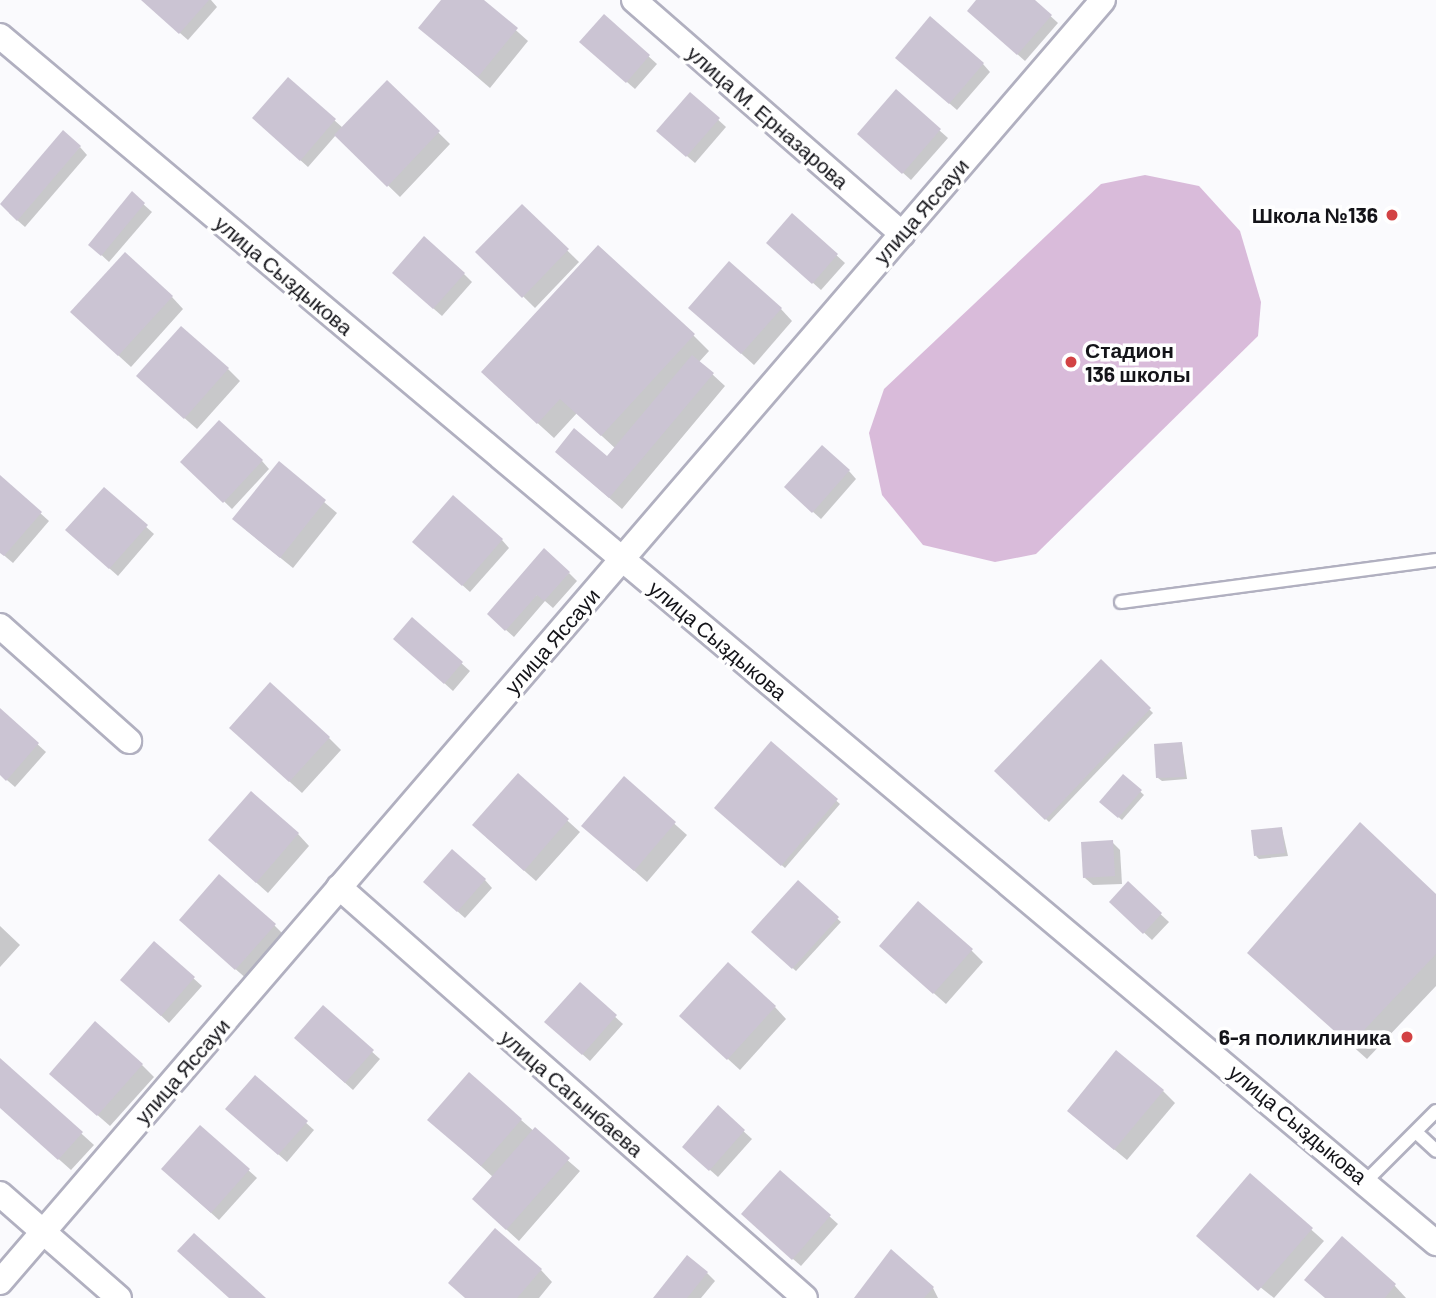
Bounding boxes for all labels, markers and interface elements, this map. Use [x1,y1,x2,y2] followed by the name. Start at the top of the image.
[682,40,854,194] street label: улица М. Ерназарова
[868,153,974,269] street label: улица Яссауи
[1252,202,1378,228] place label: Школа №136
[1384,207,1400,223] marker: Школа №136
[210,210,358,340] street label: улица Сыздыкова
[1085,337,1191,387] place label: Стадион 136 школы
[1063,354,1079,370] marker: Стадион 136 школы
[644,575,792,705] street label: улица Сыздыкова
[499,583,605,699] street label: улица Яссауи
[129,1013,235,1129] street label: улица Яссауи
[495,1024,649,1162] street label: улица Сагынбаева
[1219,1024,1391,1050] place label: 6-я поликлиника
[1397,1027,1417,1047] marker: 6-я поликлиника
[1224,1059,1372,1189] street label: улица Сыздыкова

